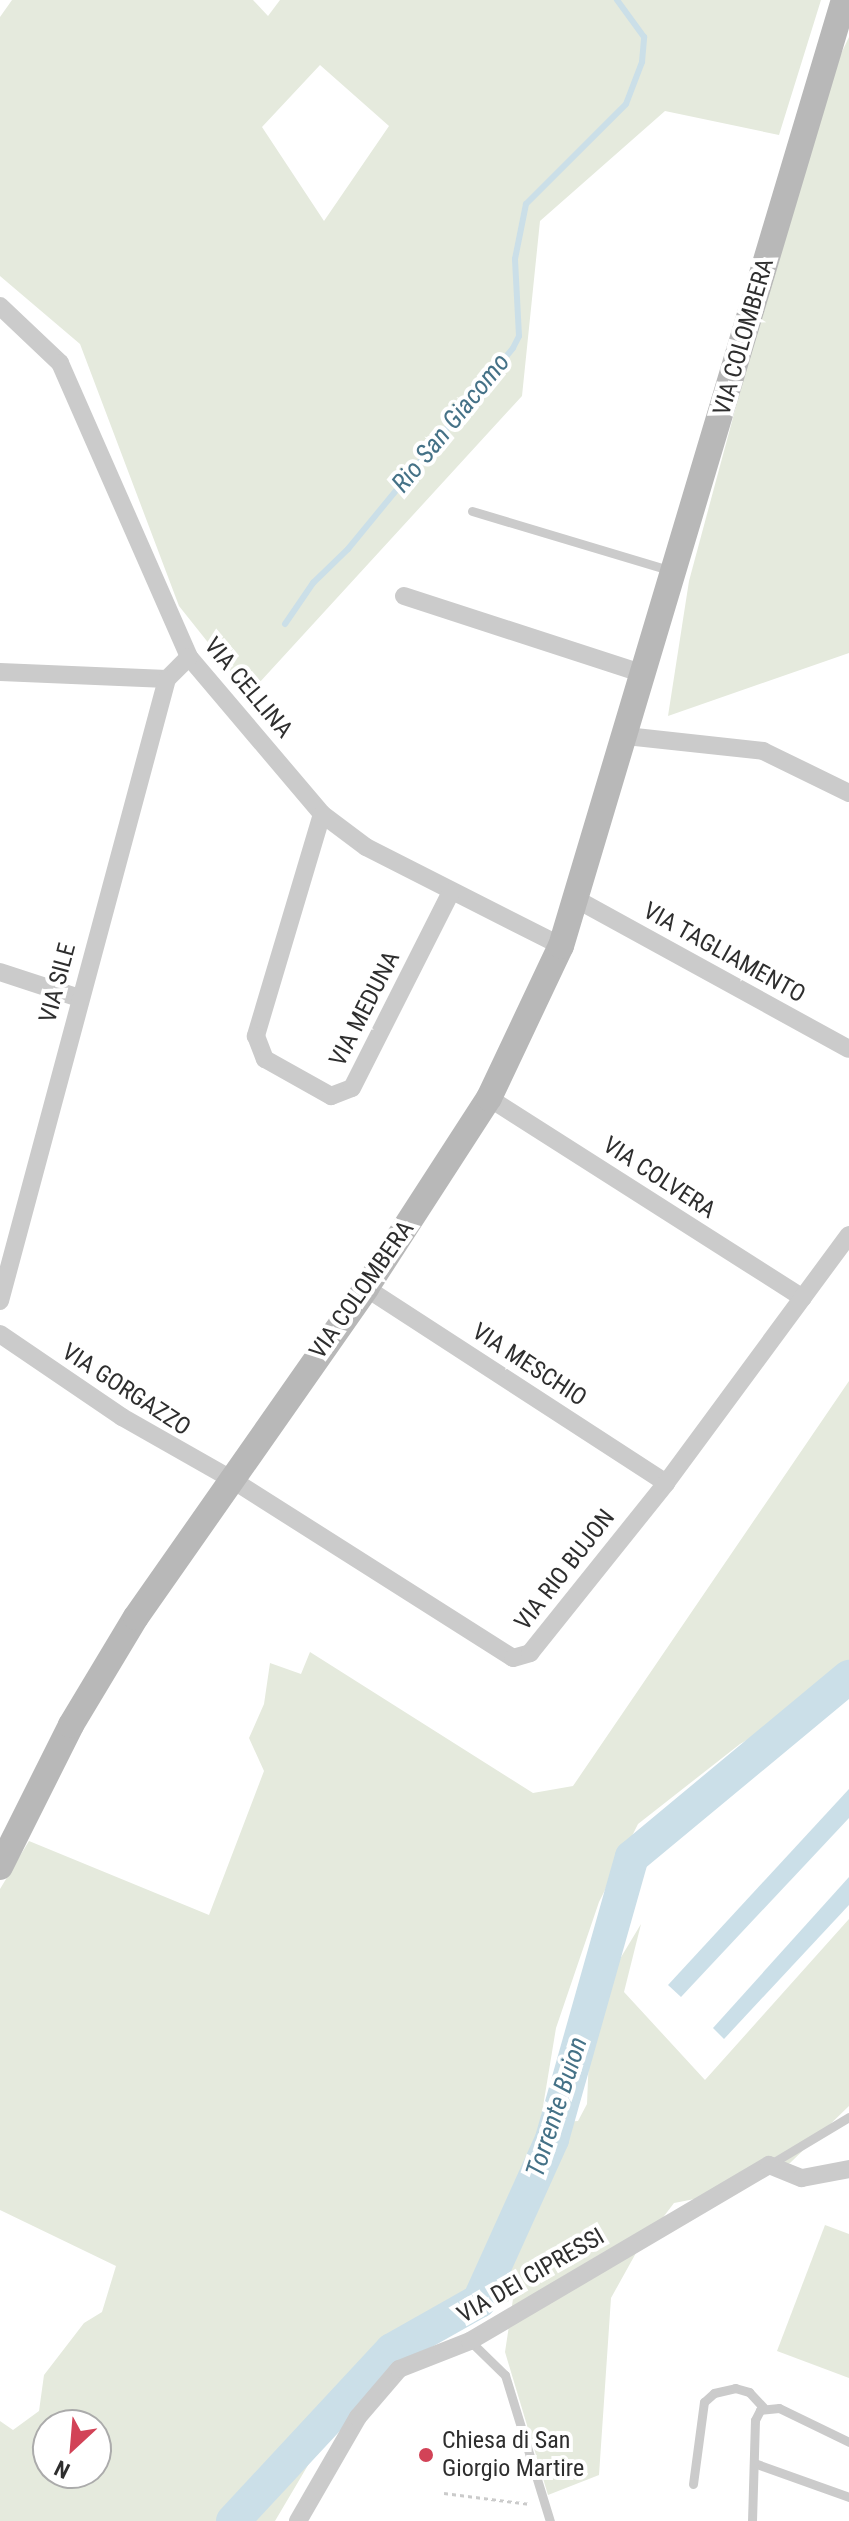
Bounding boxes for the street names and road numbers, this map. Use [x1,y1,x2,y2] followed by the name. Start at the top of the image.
[708,255,780,419] street label: VIA COLOMBERA
[198,632,298,744] street label: VIA CELLINA
[638,897,810,1009] street label: VIA TAGLIAMENTO
[34,940,82,1026] street label: VIA SILE
[324,947,406,1071] street label: VIA MEDUNA
[597,1131,721,1225] street label: VIA COLVERA
[304,1215,420,1365] street label: VIA COLOMBERA
[466,1317,592,1413] street label: VIA MESCHIO
[56,1338,196,1442] street label: VIA GORGAZZO
[509,1504,621,1636] street label: VIA RIO BUJON
[453,2222,609,2330] street label: VIA DEI CIPRESSI

